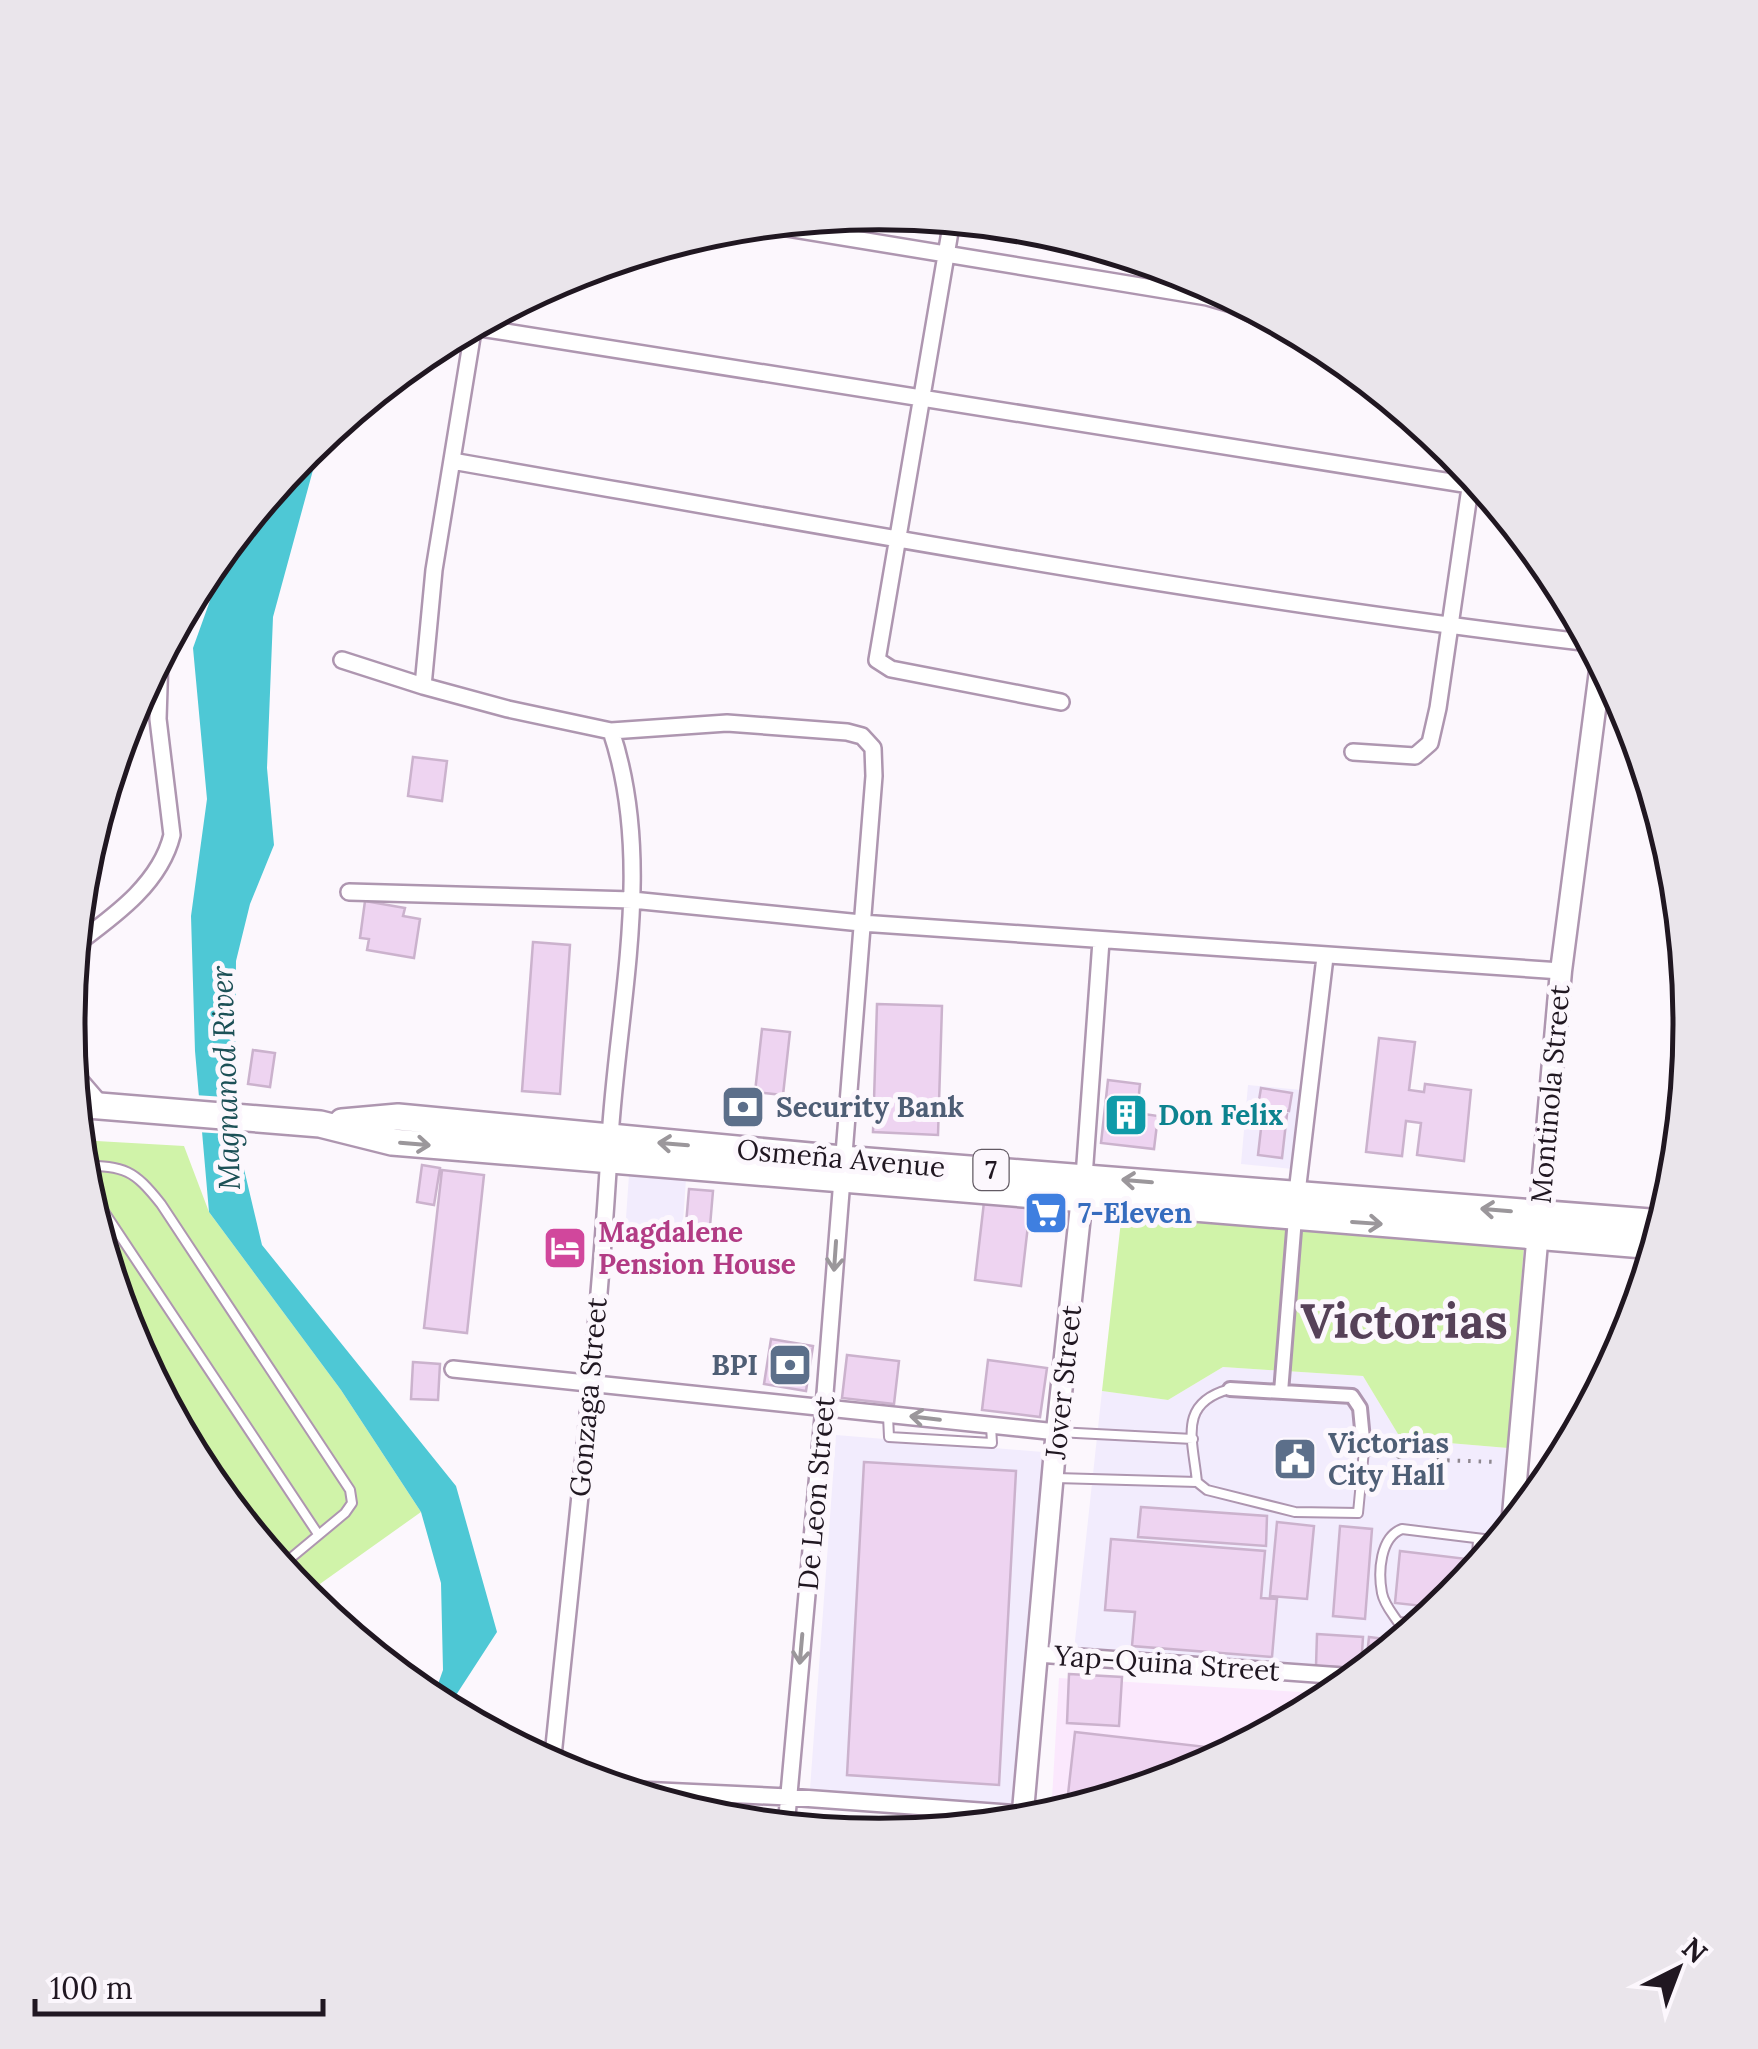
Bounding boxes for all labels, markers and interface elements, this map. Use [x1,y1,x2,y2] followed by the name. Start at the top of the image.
[202,965,248,1191] water label: Magnanod River
[1523,983,1578,1205] street label: Montinola Street
[720,1084,766,1130] bank icon: Security Bank
[776,1089,965,1125] place label: Security Bank
[1103,1092,1149,1138] building icon: Don Felix
[1158,1097,1283,1133] place label: Don Felix
[735,1131,947,1185] street label: Osmeña Avenue
[658,1134,690,1153] one-way arrow
[399,1135,431,1154] one-way arrow
[974,1150,1008,1190] road number: 7
[1121,1172,1153,1191] one-way arrow
[1023,1190,1069,1236] supermarket icon: 7-Eleven
[1078,1195,1192,1231] place label: 7-Eleven
[1480,1200,1512,1219] one-way arrow
[598,1214,796,1282] place label: Magdalene Pension House
[1350,1214,1382,1233] one-way arrow
[542,1225,588,1271] hotel icon: Magdalene Pension House
[826,1239,845,1271] one-way arrow
[1300,1290,1508,1351] district label: Victorias
[561,1296,615,1498] street label: Gonzaga Street
[1037,1303,1089,1462] street label: Jover Street
[767,1342,813,1388] bank icon: BPI
[711,1347,758,1383] place label: BPI
[790,1394,842,1592] street label: De Leon Street
[909,1408,942,1427] one-way arrow
[1328,1425,1449,1493] place label: Victorias City Hall
[1272,1436,1318,1482] public building icon: Victorias City Hall
[792,1633,811,1665] one-way arrow
[1052,1637,1281,1689] street label: Yap-Quina Street
[1628,1919,1728,2019] north arrow
[1675,1930,1715,1971] text: N
[35,1954,322,2016] scale bar
[50,1969,133,2007] text: 100 m

